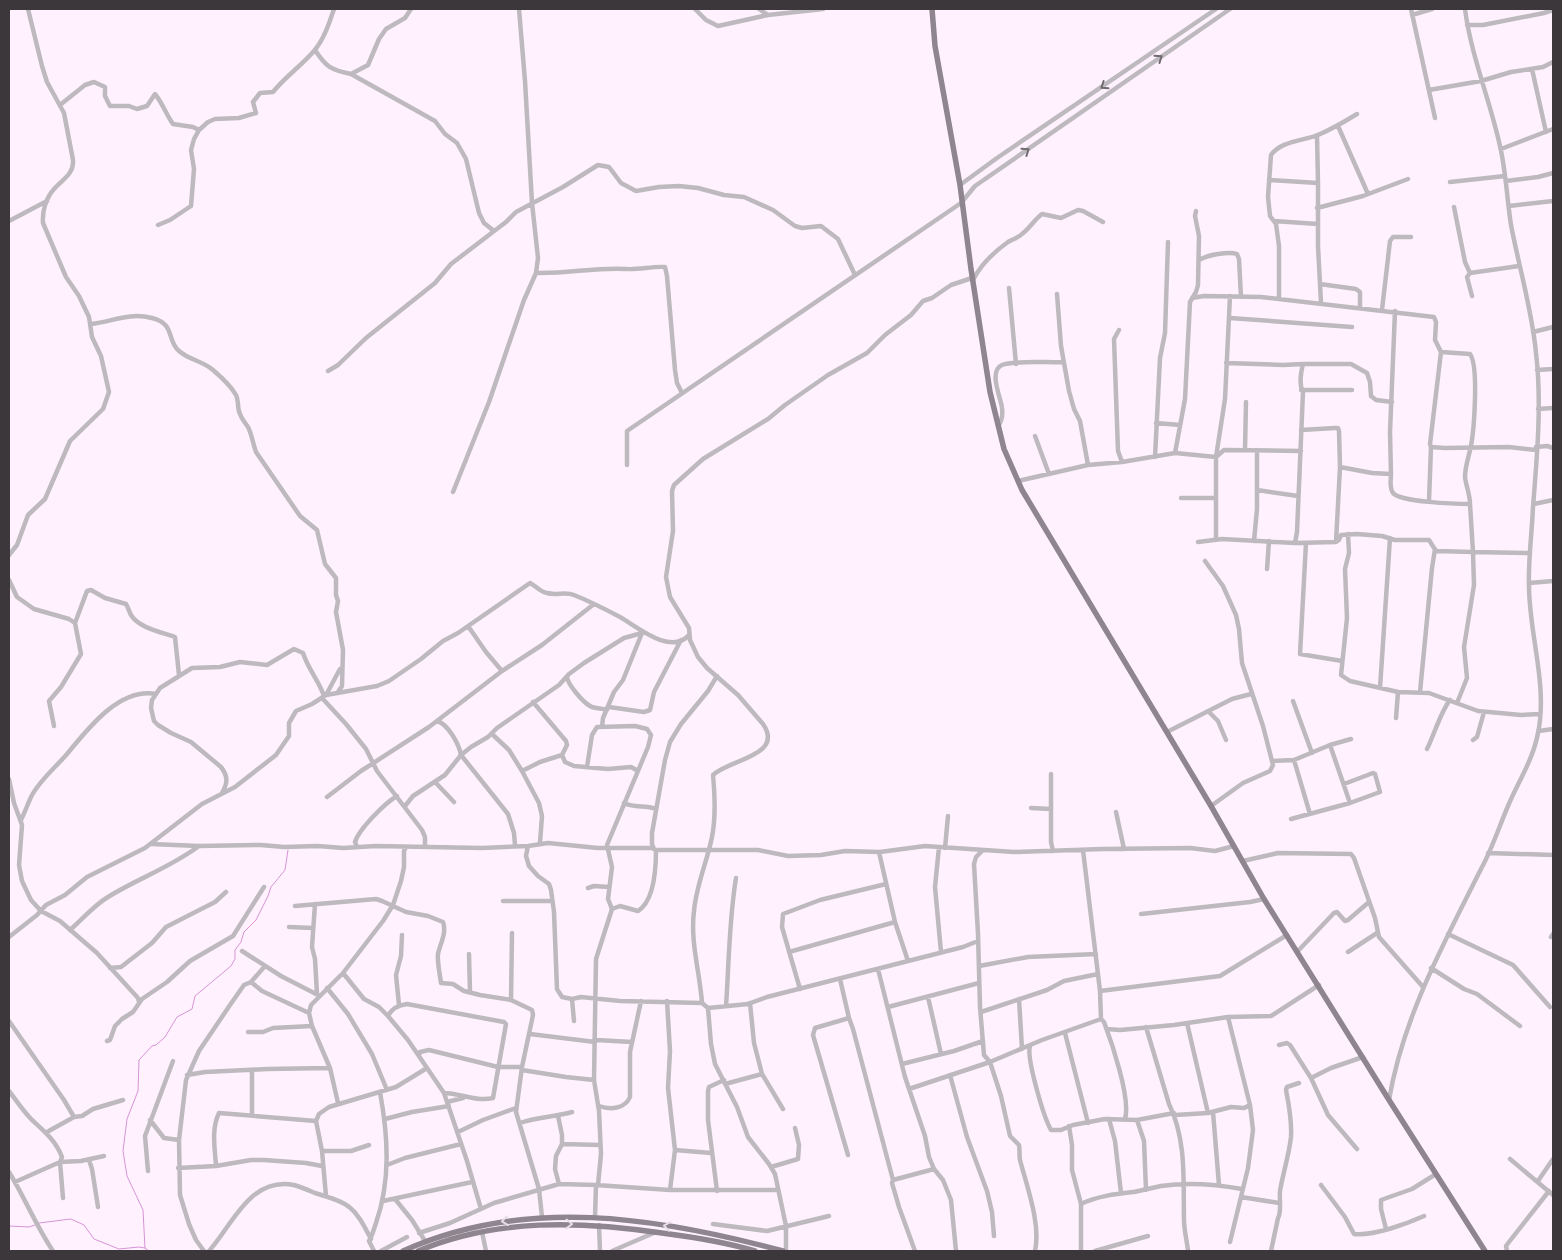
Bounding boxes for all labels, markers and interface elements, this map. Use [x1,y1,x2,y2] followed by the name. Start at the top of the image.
[1153,55,1163,64] one-way arrow
[1100,80,1109,89] one-way arrow
[1020,148,1030,157] one-way arrow
[501,1215,509,1226] one-way arrow
[565,1219,573,1229] one-way arrow
[662,1222,671,1232] one-way arrow

